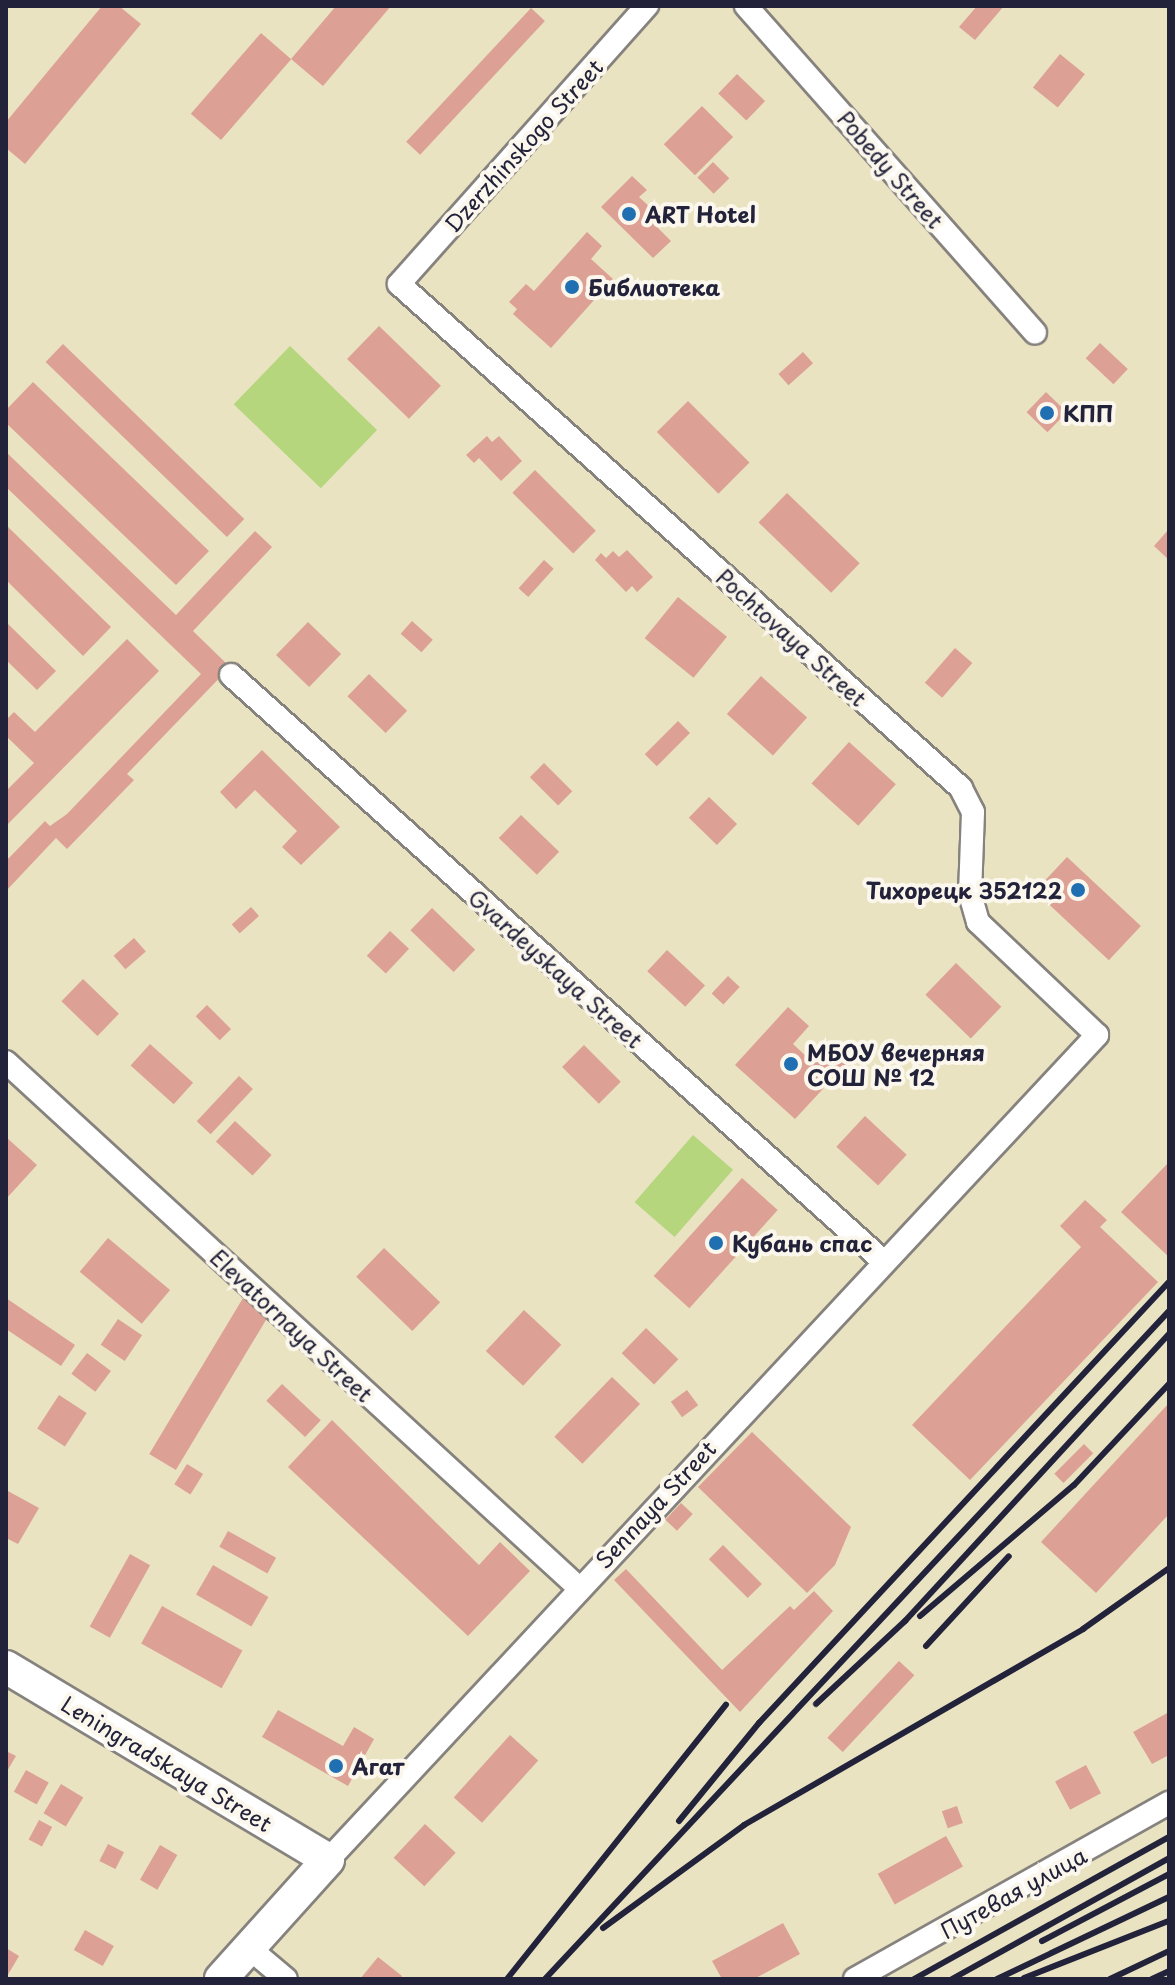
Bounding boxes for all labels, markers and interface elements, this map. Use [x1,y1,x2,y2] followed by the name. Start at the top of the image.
[438,53,608,237] street label: Dzerzhinskogo Street
[833,105,949,233] street label: Pobedy Street
[645,201,759,227] place label: ART Hotel
[620,205,638,223] marker: ART Hotel
[588,274,720,300] place label: Библиотека
[563,278,581,296] marker: Библиотека
[1063,400,1114,426] place label: КПП
[1038,404,1056,422] marker: КПП
[711,562,873,712] street label: Pochtovaya Street
[865,877,1062,903] place label: Тихорецк 352122
[1069,881,1087,899] marker: Тихорецк 352122
[463,883,649,1053] street label: Gvardeyskaya Street
[807,1038,987,1090] place label: МБОУ вечерняя СОШ № 12
[782,1055,800,1073] marker: МБОУ вечерняя СОШ № 12
[732,1230,874,1256] place label: Кубань спас
[707,1234,725,1252] marker: Кубань спас
[206,1243,378,1407] street label: Elevatornaya Street
[589,1434,721,1574] street label: Sennaya Street
[57,1689,277,1837] street label: Leningradskaya Street
[352,1753,404,1779] place label: Агат
[327,1757,345,1775] marker: Агат
[935,1841,1091,1943] street label: Путевая улица

